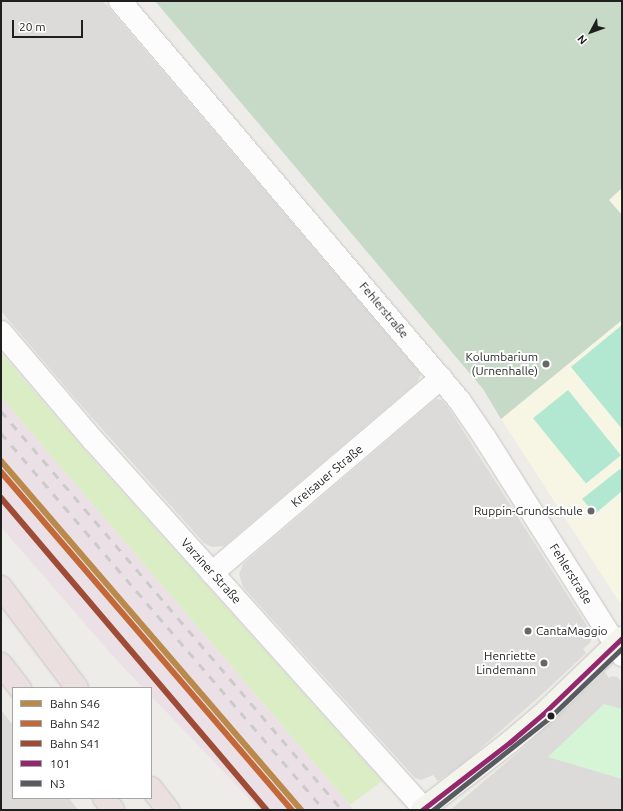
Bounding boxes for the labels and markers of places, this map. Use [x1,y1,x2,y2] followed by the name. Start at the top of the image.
[466,350,538,378] place label: Kolumbarium (Urnenhalle)
[541,359,551,369] marker: Kolumbarium (Urnenhalle)
[474,504,583,518] place label: Ruppin-Grundschule
[586,506,596,516] marker: Ruppin-Grundschule
[536,624,608,638] place label: CantaMaggio
[523,626,533,636] marker: CantaMaggio
[476,649,536,677] place label: Henriette Lindemann
[539,658,549,668] marker: Henriette Lindemann
[546,711,556,721] unlabelled marker

